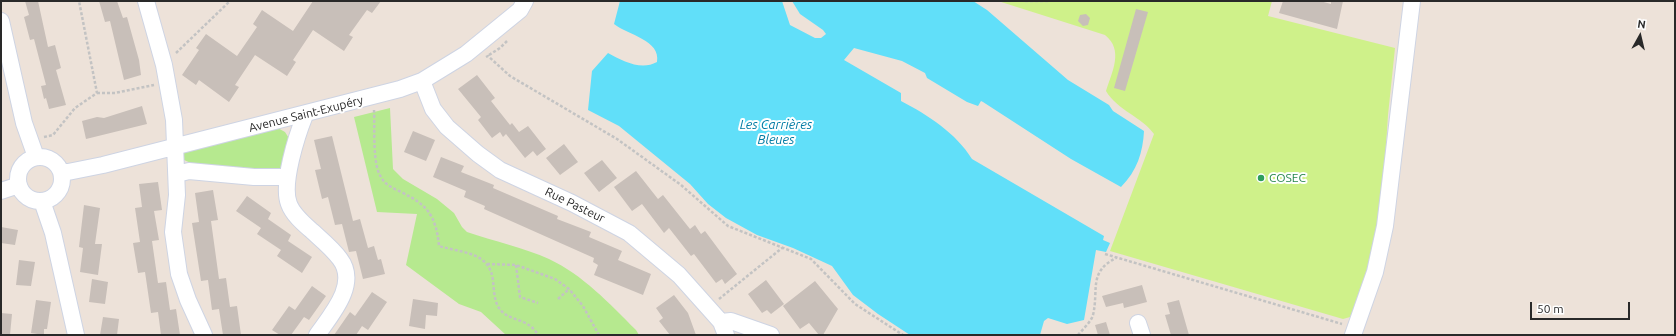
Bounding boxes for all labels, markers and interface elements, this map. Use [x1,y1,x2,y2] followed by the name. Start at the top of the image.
[1620,16,1660,56] north arrow
[1637,18,1647,31] text: N
[247,93,365,135] street label: Avenue Saint-Exupéry
[740,117,812,148] water label: Les Carrières Bleues
[1269,171,1306,185] place label: COSEC
[1256,173,1266,183] marker: COSEC
[543,184,607,226] street label: Rue Pasteur
[1532,294,1632,320] scale bar
[1537,302,1564,315] text: 50 m

